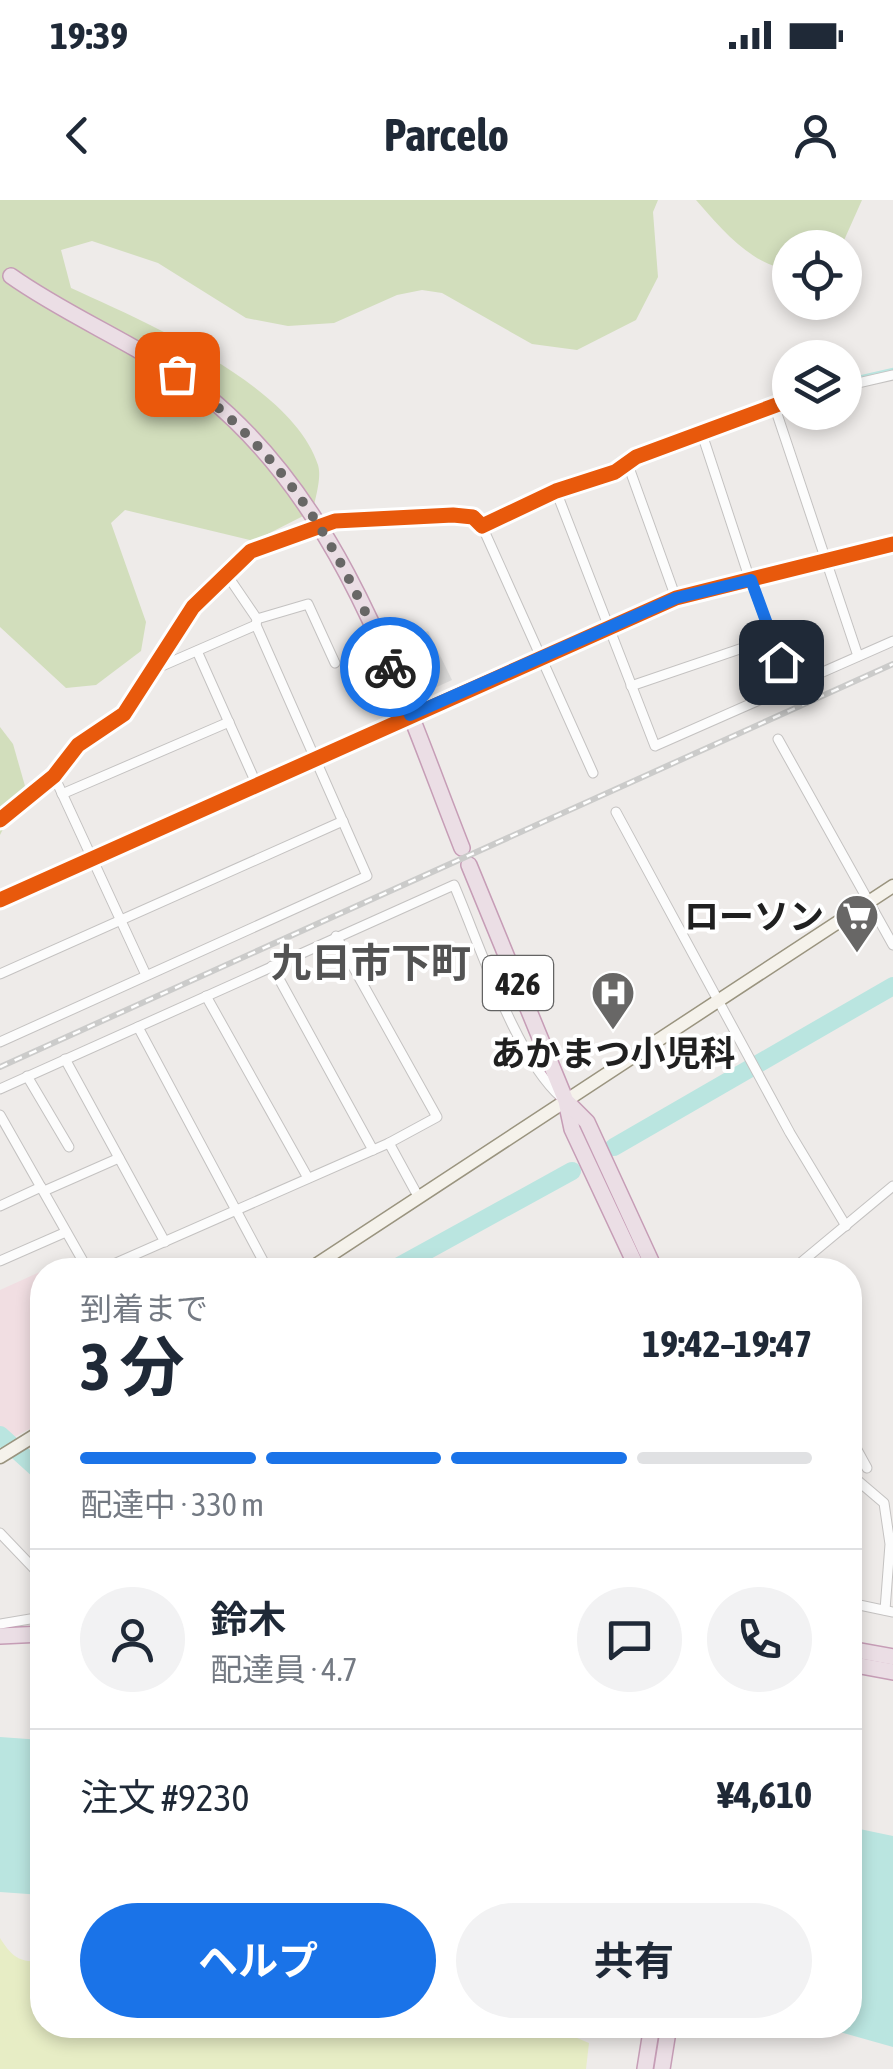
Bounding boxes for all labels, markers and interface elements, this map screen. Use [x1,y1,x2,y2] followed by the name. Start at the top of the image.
[50,14,128,57] text: 19:39
[50,108,105,163] icon: back
[788,108,843,163] icon: person
[384,109,509,161] text: Parcelo
[772,230,862,430] map controls
[772,230,862,320] button: locate
[135,332,220,417] pin
[772,340,862,430] button: layers
[150,347,205,402] icon: bag
[340,617,440,717] courier
[739,620,824,705] pin
[754,635,809,690] icon: home
[363,640,418,695] icon: bike
[834,893,880,954] supermarket icon: ローソン
[684,896,824,936] place label: ローソン
[271,940,471,985] district label: 九日市下町
[483,956,553,1010] road number: 426
[590,970,636,1031] hospital icon: あかまつ小児科
[490,1033,736,1073] place label: あかまつ小児科
[80,1290,208,1327] text: 到着まで
[642,1322,812,1365] text: 19:42–19:47
[80,1329,184,1404] text: 3 分
[80,1486,264,1523] text: 配達中 · 330 m
[80,1587,185,1692] button: person
[577,1587,682,1692] button: chat
[707,1587,812,1692] button: phone
[210,1598,286,1641] text: 鈴木
[210,1651,357,1688] text: 配達員 · 4.7
[717,1773,812,1816] text: ¥4,610
[80,1776,249,1819] text: 注文 #9230
[80,1903,436,2018] button: ヘルプ
[456,1903,812,2018] button: 共有

